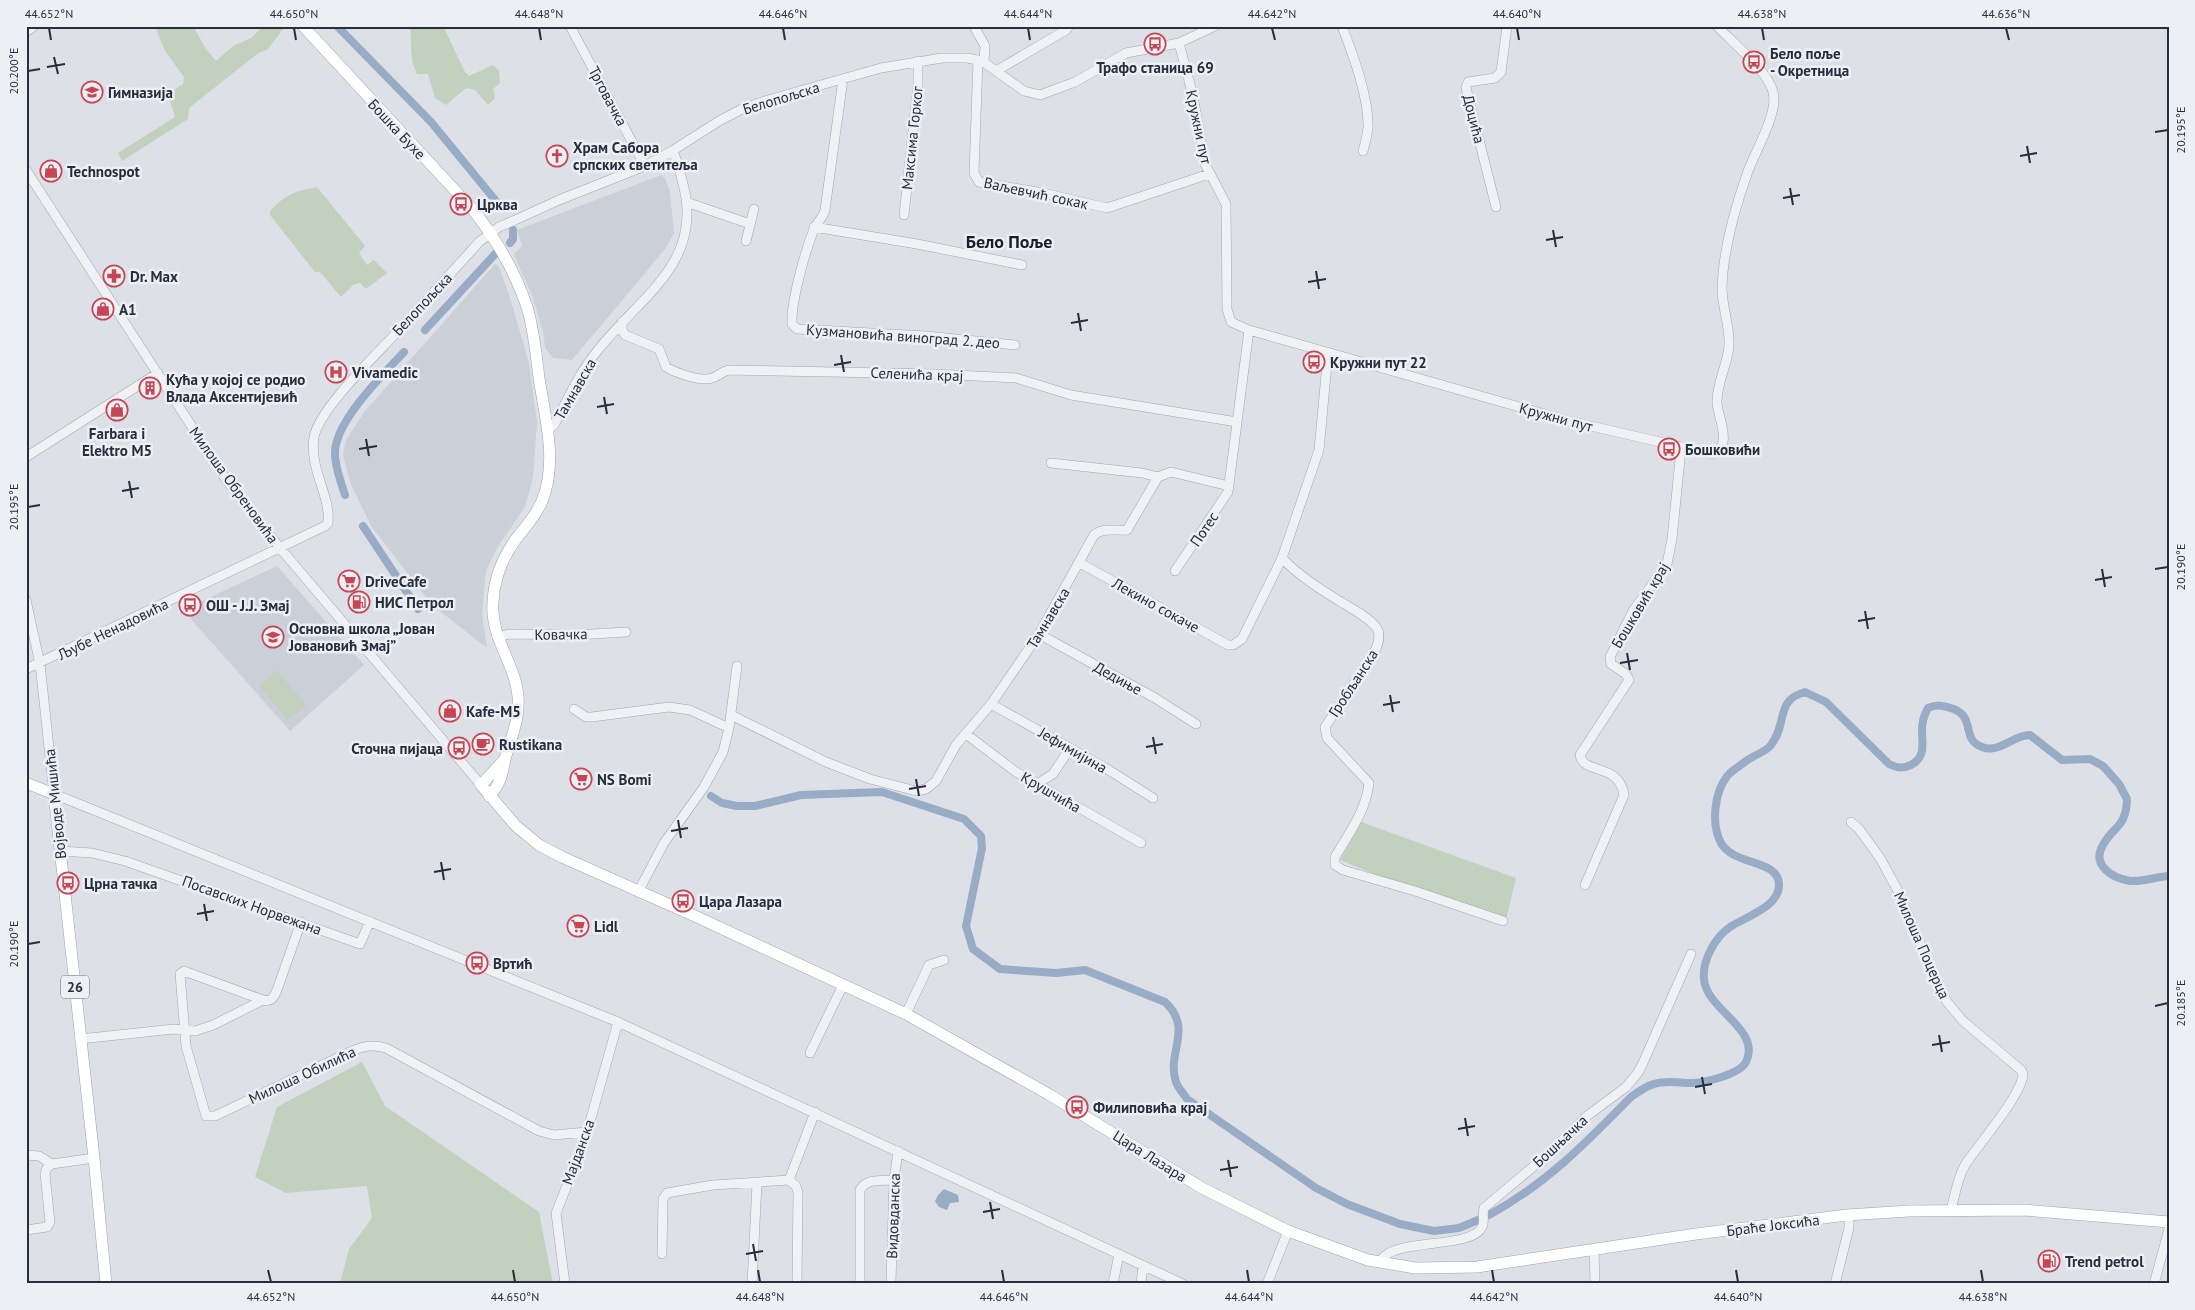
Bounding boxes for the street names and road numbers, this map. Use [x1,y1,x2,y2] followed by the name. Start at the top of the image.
[584,63,632,129] street label: Трговачка
[740,77,822,119] street label: Белопољска
[897,85,927,191] street label: Максима Горког
[1182,88,1216,166] street label: Кружни пут
[1459,93,1489,145] street label: Доцића
[364,95,430,163] street label: Бошка Бухе
[982,173,1091,213] street label: Ваљевчић сокак
[388,269,456,339] street label: Белопољска
[805,320,1001,352] street label: Кузмановића виноград 2. део
[550,355,600,423] street label: Тамнавска
[870,363,964,385] street label: Селенића крај
[1517,398,1595,436] street label: Кружни пут
[185,423,283,547] street label: Милоша Обреновића
[1186,508,1223,550] street label: Потес
[1607,559,1673,651] street label: Бошковић крај
[1108,573,1203,637] street label: Лекино сокаче
[1022,584,1074,652] street label: Тамнавска
[54,594,172,664] street label: Љубе Ненадовића
[534,624,588,644] street label: Ковачка
[1324,646,1382,720] street label: Гробљанска
[1091,657,1145,699] street label: Дедиње
[1035,722,1111,777] street label: Јефимијина
[40,748,70,860] street label: Војводе Мишића
[1018,767,1084,817] street label: Крушчића
[180,871,324,939] street label: Посавских Норвежана
[1890,888,1954,1002] street label: Милоша Поцерца
[61,976,89,999] road number: 26
[245,1042,359,1108] street label: Милоша Обилића
[1529,1111,1591,1171] street label: Бошњачка
[557,1117,599,1187] street label: Мајданска
[1110,1126,1190,1186] street label: Цара Лазара
[882,1173,904,1259] street label: Видовданска
[1725,1210,1821,1240] street label: Браће Јоксића

